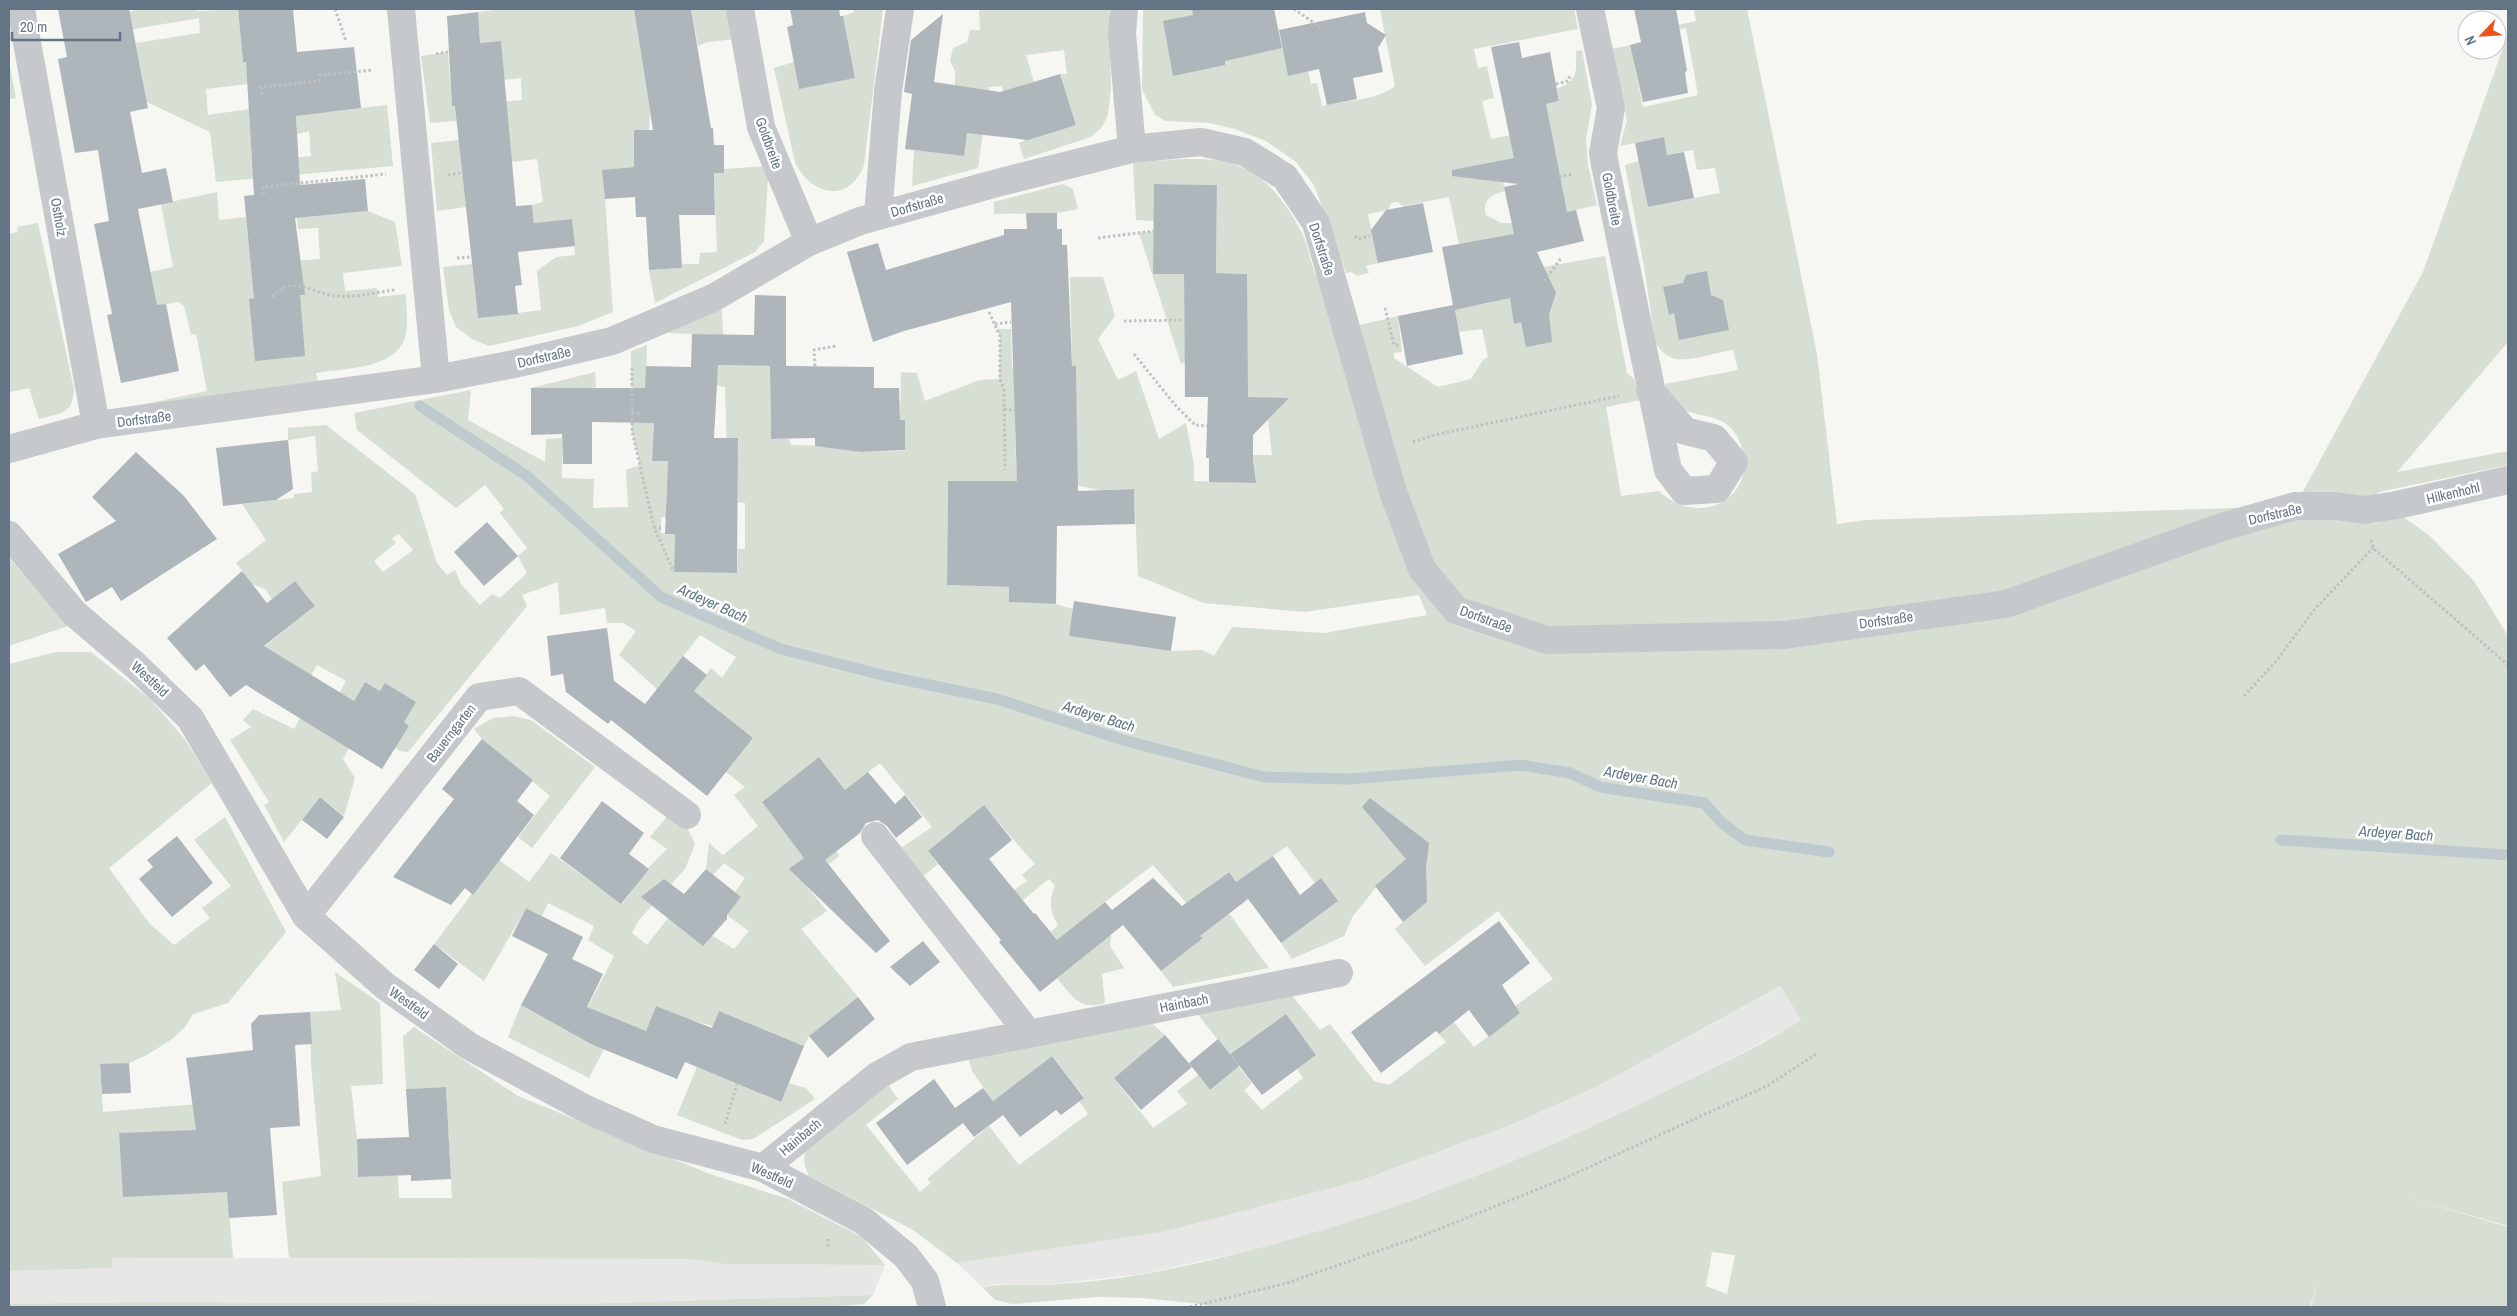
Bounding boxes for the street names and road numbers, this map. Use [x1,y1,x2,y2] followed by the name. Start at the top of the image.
[751,115,787,171] street label: Goldbreite
[1598,171,1626,227] street label: Goldbreite
[888,189,946,221] street label: Dorfstraße
[47,196,71,238] street label: Ostholz
[1305,220,1339,278] street label: Dorfstraße
[516,342,572,372] street label: Dorfstraße
[116,407,172,431] street label: Dorfstraße
[2425,478,2481,508] street label: Hilkenhohl
[2247,499,2303,529] street label: Dorfstraße
[1457,601,1515,637] street label: Dorfstraße
[1858,607,1914,633] street label: Dorfstraße
[128,657,172,701] street label: Westfeld
[422,700,480,766] street label: Bauerngarten
[386,983,432,1023] street label: Westfeld
[1158,989,1210,1017] street label: Hainbach
[775,1114,825,1160] street label: Hainbach
[748,1158,796,1192] street label: Westfeld

